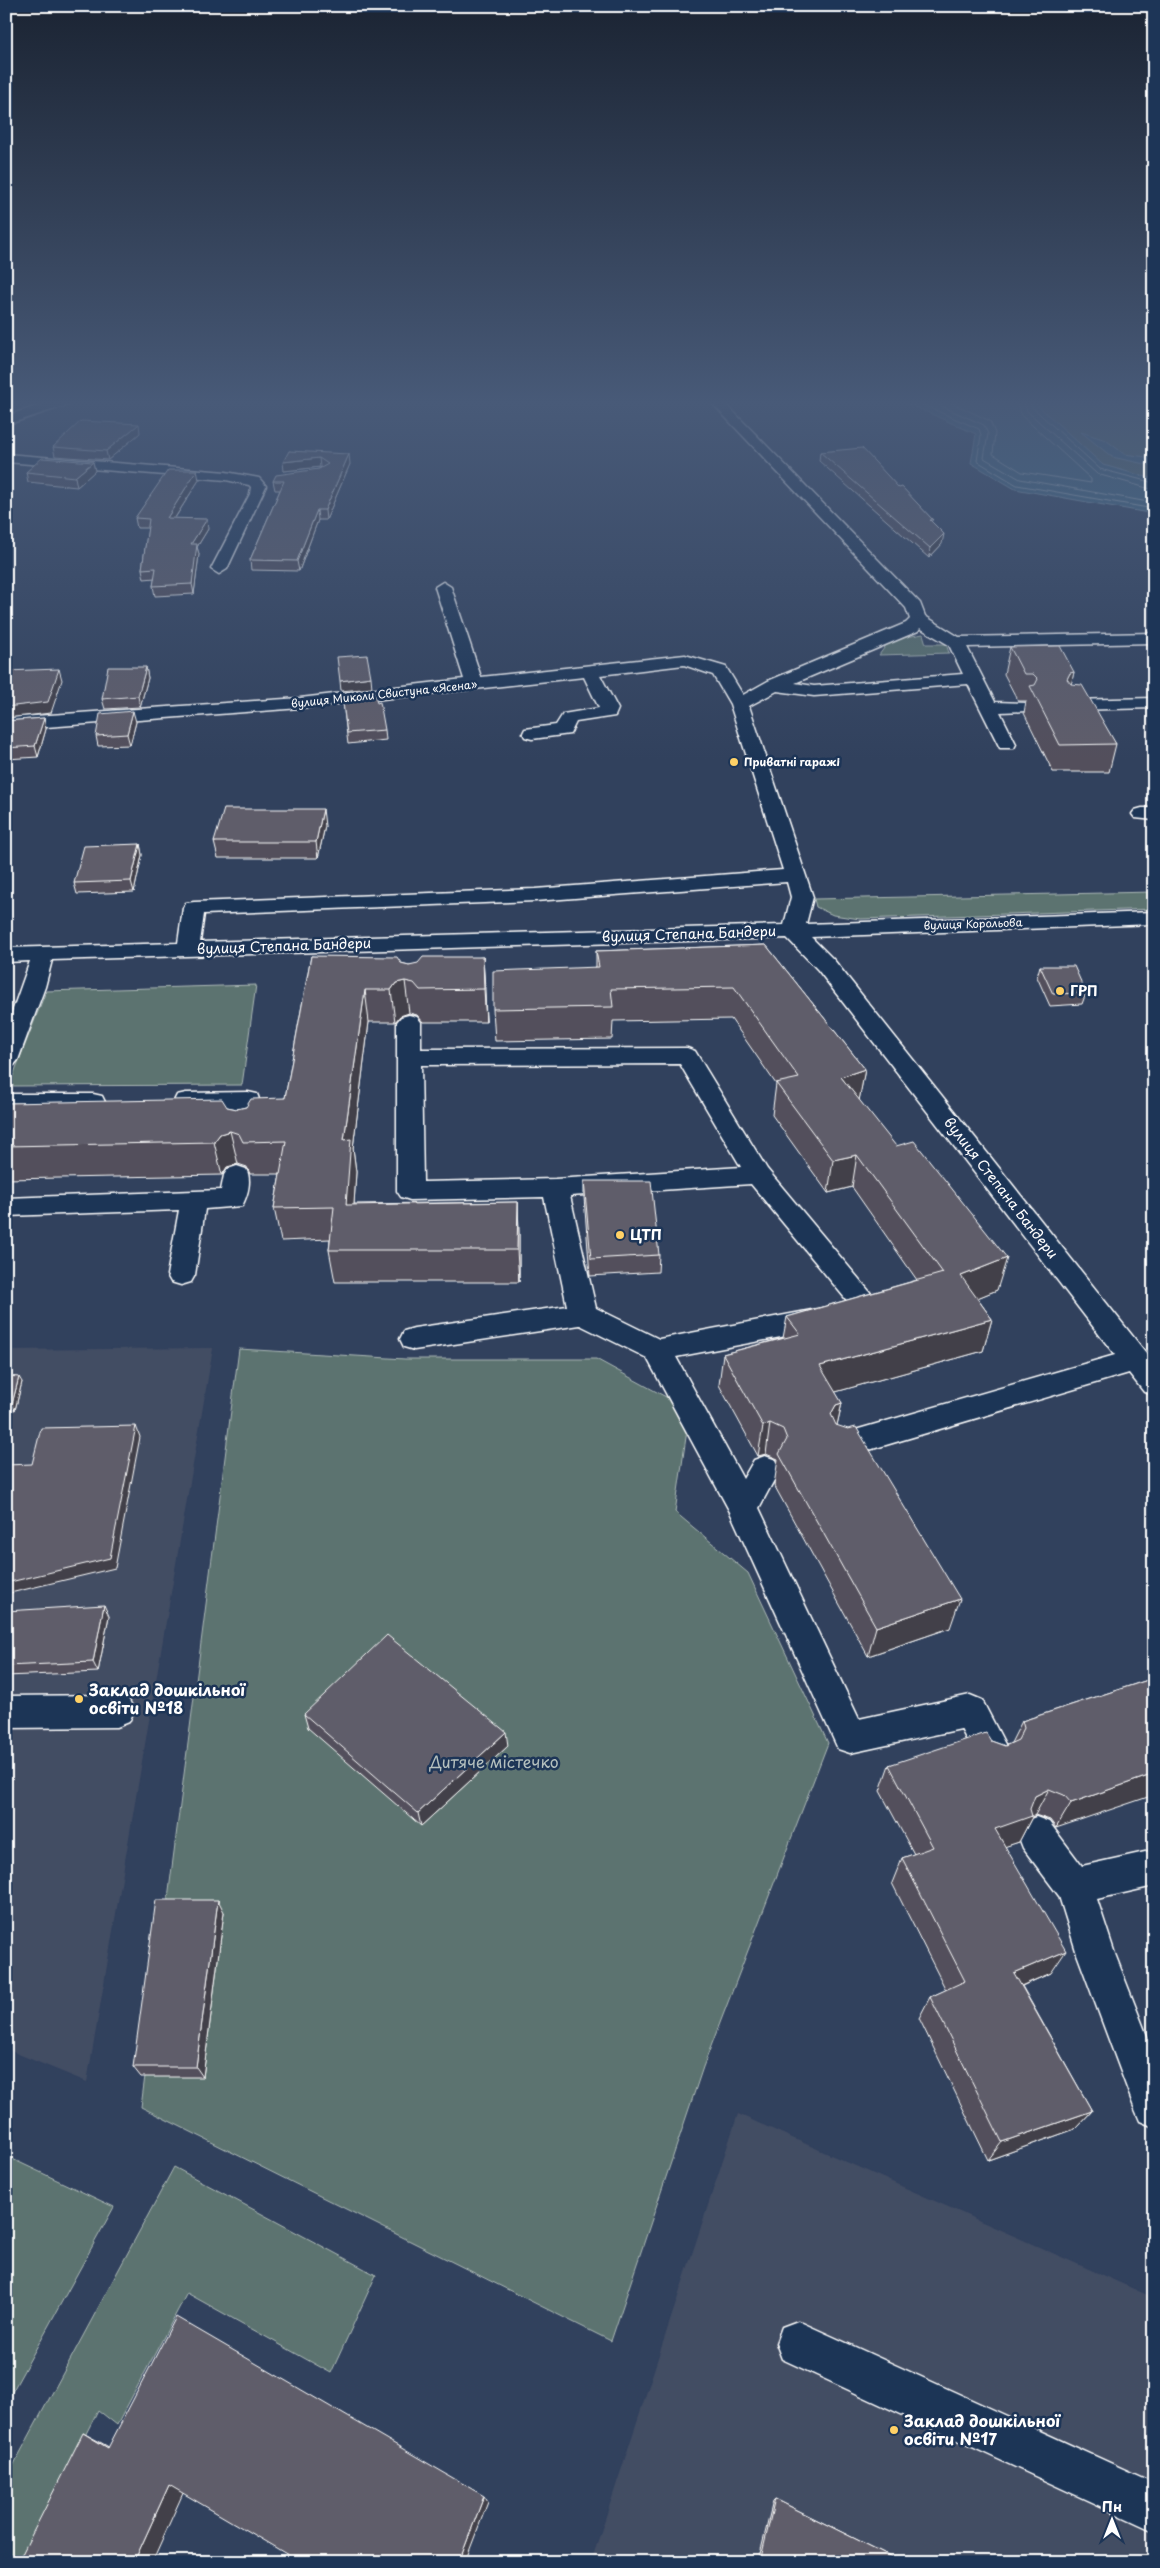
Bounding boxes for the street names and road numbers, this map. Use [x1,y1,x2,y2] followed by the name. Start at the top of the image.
[290,675,478,712] street label: вулиця Миколи Свистуна «Ясена»
[923,913,1023,934] street label: вулиця Корольова
[601,920,777,947] street label: вулиця Степана Бандери
[196,932,372,959] street label: вулиця Степана Бандери
[939,1113,1063,1263] street label: вулиця Степана Бандери

